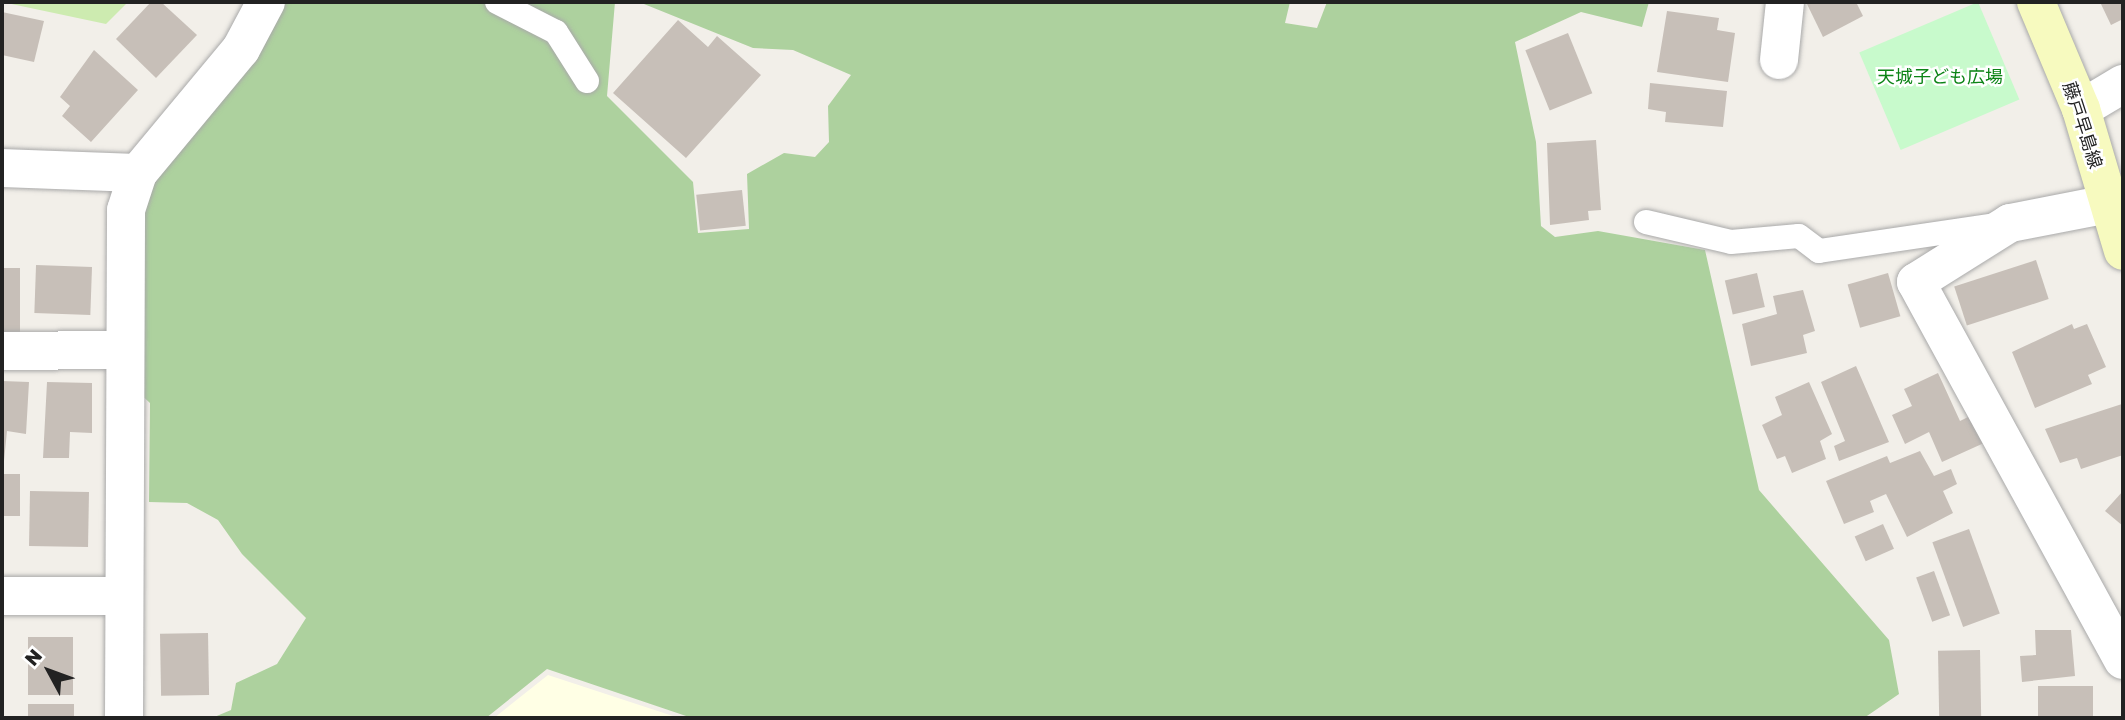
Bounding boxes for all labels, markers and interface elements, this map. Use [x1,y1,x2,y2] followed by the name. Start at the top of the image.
[1877,65,2003,87] park label: 天城子ども広場
[2059,79,2107,171] street label: 藤戸早島線
[14,636,84,706] north arrow
[19,644,46,670] text: N

